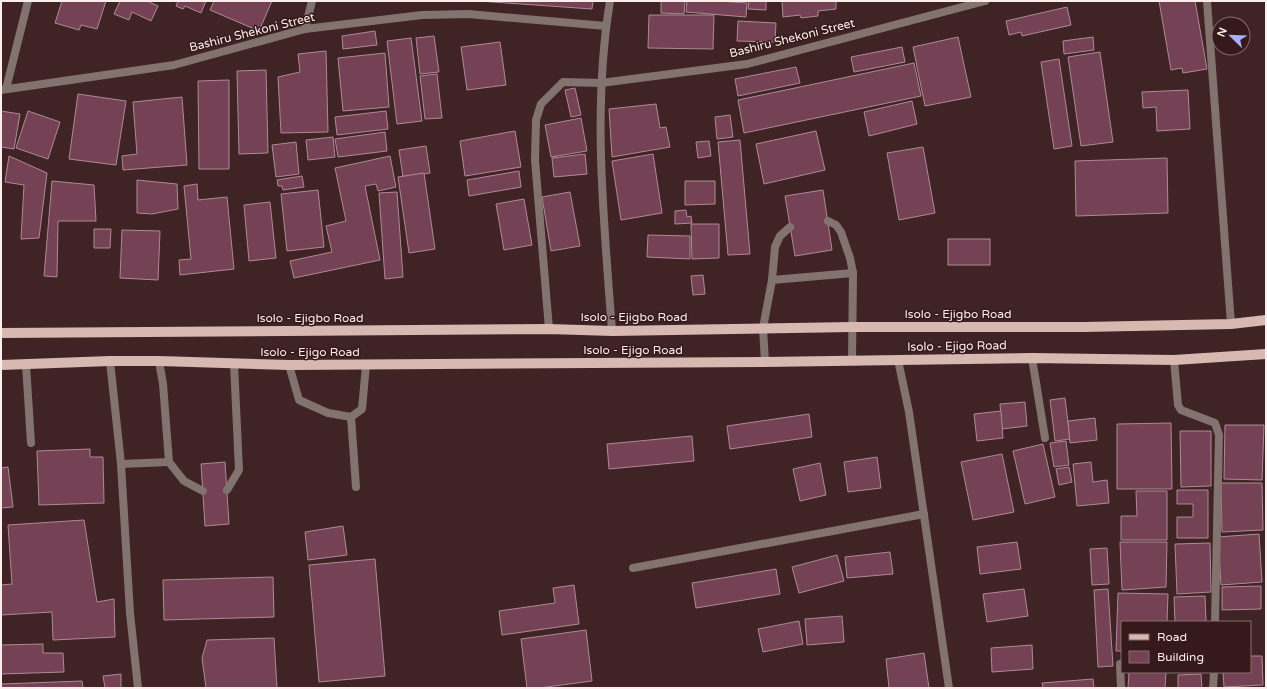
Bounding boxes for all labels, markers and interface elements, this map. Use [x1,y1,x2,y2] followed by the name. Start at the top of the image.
[188,10,317,54] street label: Bashiru Shekoni Street
[728,16,857,60] street label: Bashiru Shekoni Street
[1211,16,1251,56] north arrow
[1215,26,1230,39] text: N
[904,307,1012,321] street label: Isolo - Ejigbo Road
[580,310,688,324] street label: Isolo - Ejigbo Road
[256,311,364,325] street label: Isolo - Ejigbo Road
[907,338,1007,354] street label: Isolo - Ejigo Road
[583,343,683,357] street label: Isolo - Ejigo Road
[260,345,360,359] street label: Isolo - Ejigo Road
[1121,621,1251,673] legend
[1157,630,1187,644] text: Road
[1157,650,1204,664] text: Building

